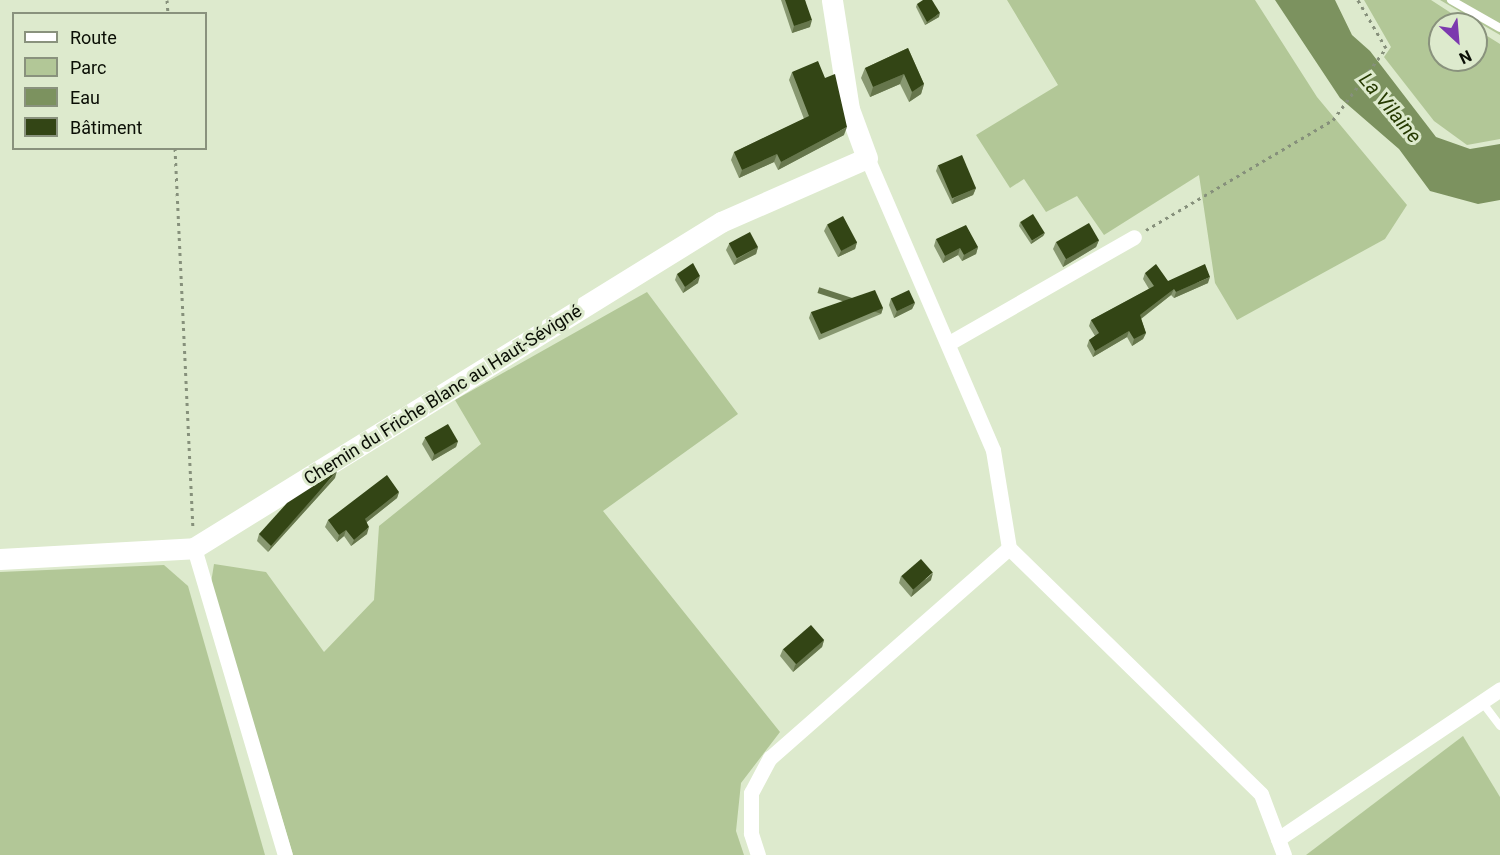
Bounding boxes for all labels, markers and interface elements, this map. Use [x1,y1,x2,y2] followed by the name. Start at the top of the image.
[12,12,207,150] legend
[1428,12,1488,72] north arrow
[70,27,117,48] text: Route
[1456,46,1474,68] text: N
[70,57,106,78] text: Parc
[1354,68,1426,148] water label: La Vilaine
[70,87,100,108] text: Eau
[70,117,142,138] text: Bâtiment
[300,300,586,490] street label: Chemin du Friche Blanc au Haut-Sévigné

